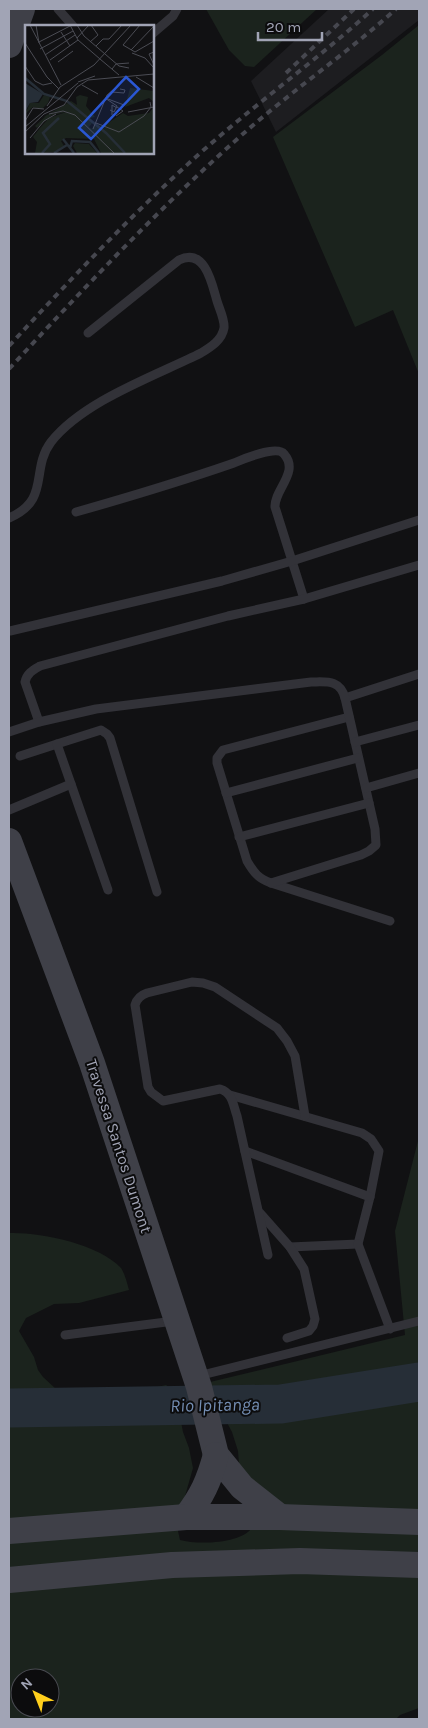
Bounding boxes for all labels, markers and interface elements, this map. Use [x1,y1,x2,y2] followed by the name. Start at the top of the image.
[258,10,322,42] scale bar
[266,18,301,36] text: 20 m
[25,25,154,154] inset map
[82,1057,156,1235] street label: Travessa Santos Dumont
[170,1393,260,1417] water label: Rio Ipitanga
[10,1668,60,1718] north arrow
[17,1674,36,1694] text: N

